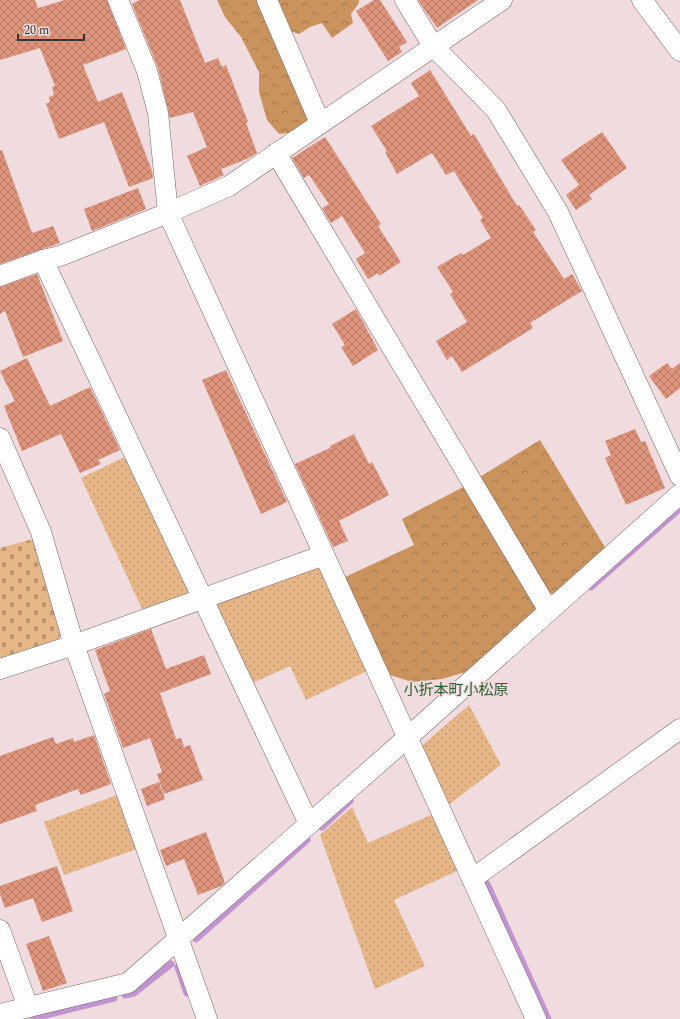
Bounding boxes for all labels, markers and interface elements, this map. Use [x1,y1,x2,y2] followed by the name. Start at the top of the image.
[18,16,84,42] scale bar
[24,21,49,40] text: 20 m
[403,679,509,702] district label: 小折本町小松原

